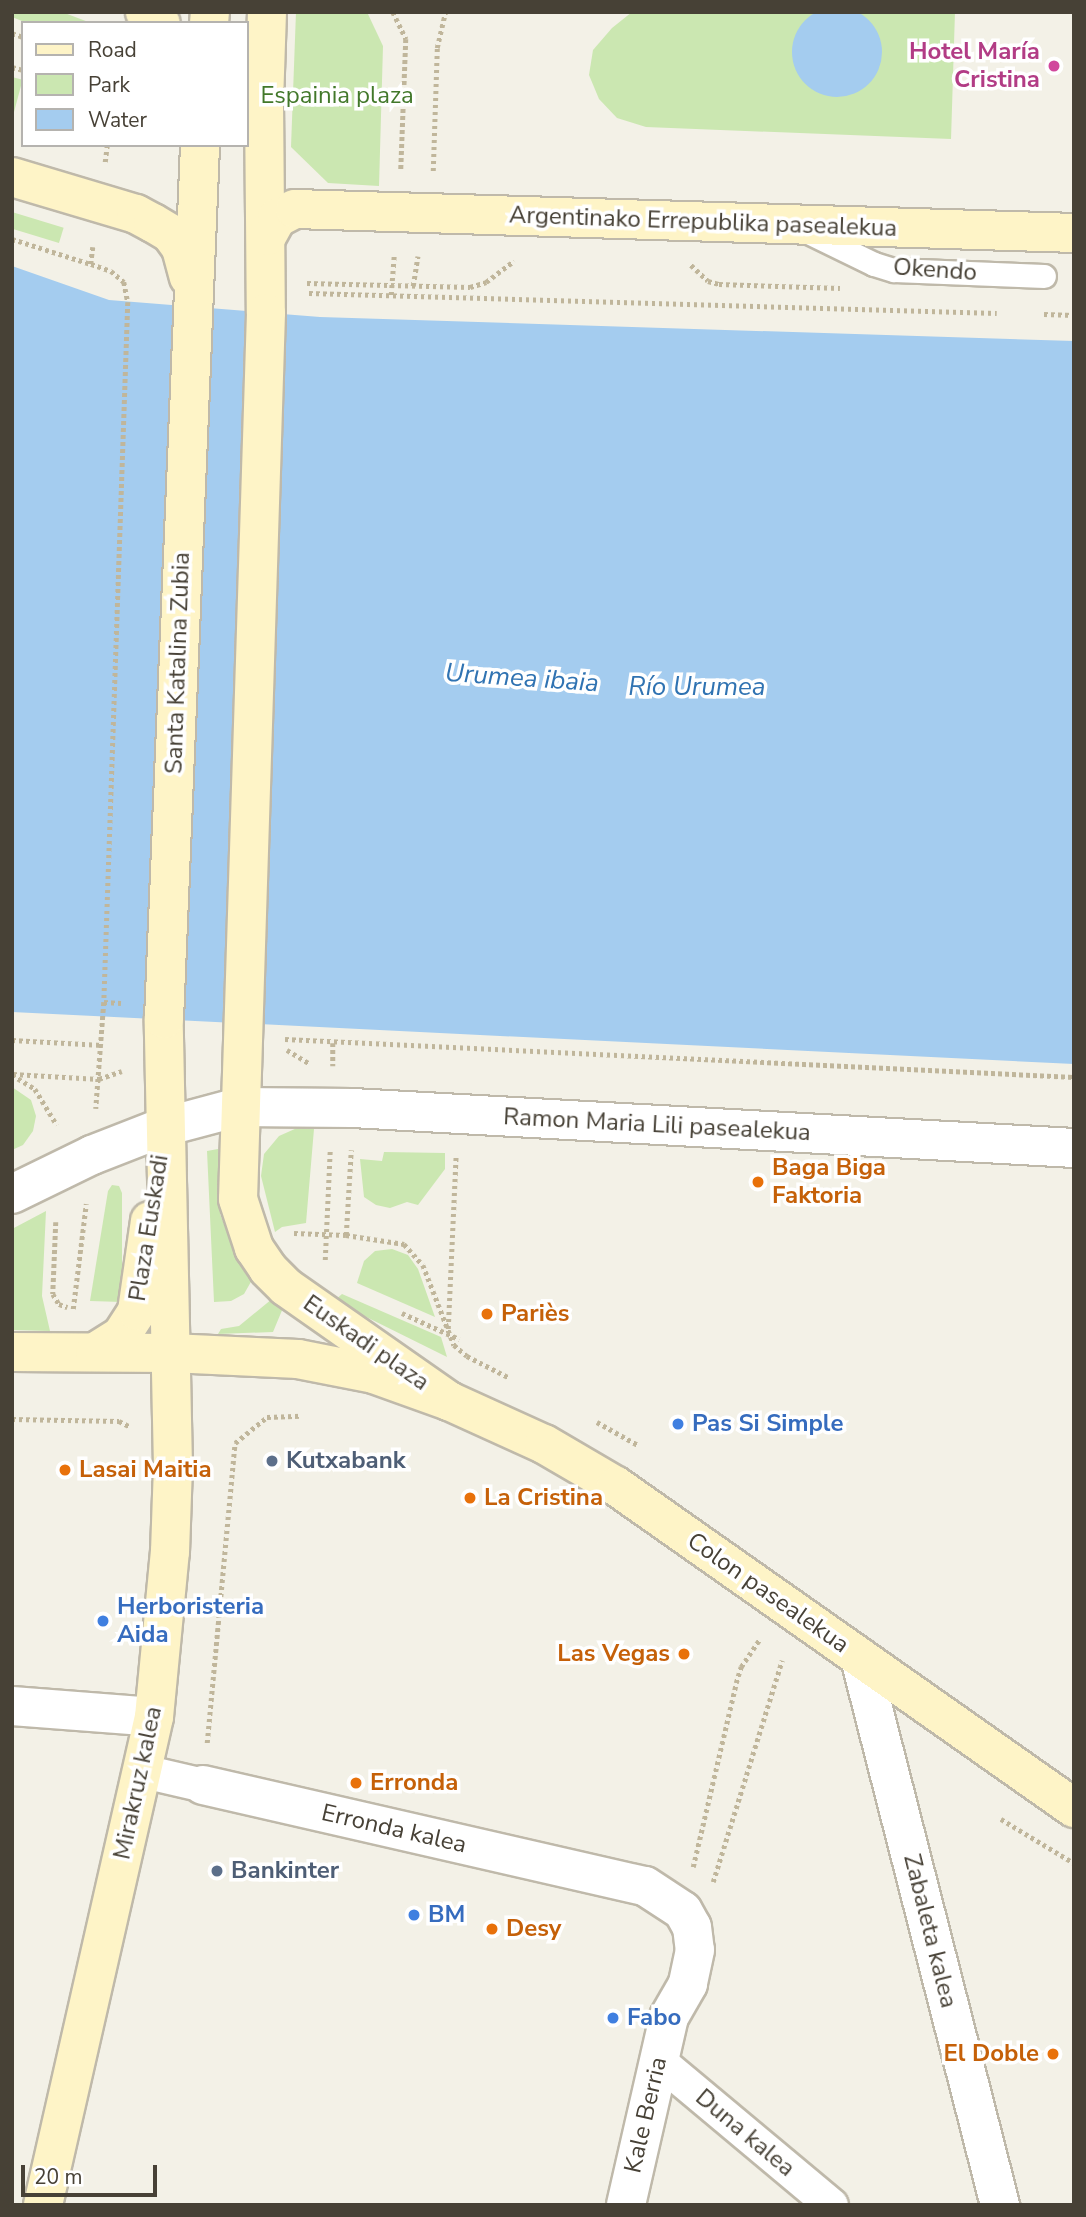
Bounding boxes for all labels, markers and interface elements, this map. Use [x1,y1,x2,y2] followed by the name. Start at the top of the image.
[21,21,248,147] legend
[88,36,137,64] text: Road
[909,38,1040,94] place label: Hotel María Cristina
[1046,58,1062,74] marker: Hotel María Cristina
[88,71,130,99] text: Park
[260,82,414,110] park label: Espainia plaza
[88,106,147,134] text: Water
[508,201,898,243] street label: Argentinako Errepublika pasealekua
[892,253,978,287] street label: Okendo
[160,552,196,774] street label: Santa Katalina Zubia
[444,657,600,699] water label: Urumea ibaia
[628,671,766,703] water label: Río Urumea
[503,1103,811,1147] street label: Ramon Maria Lili pasealekua
[123,1153,175,1303] street label: Plaza Euskadi
[772,1154,886,1210] place label: Baga Biga Faktoria
[750,1174,766,1190] marker: Baga Biga Faktoria
[298,1289,434,1397] street label: Euskadi plaza
[501,1300,569,1328] place label: Pariès
[479,1306,495,1322] marker: Pariès
[692,1410,843,1438] place label: Pas Si Simple
[670,1416,686,1432] marker: Pas Si Simple
[286,1447,406,1475] place label: Kutxabank
[264,1453,280,1469] marker: Kutxabank
[79,1456,212,1484] place label: Lasai Maitia
[57,1462,73,1478] marker: Lasai Maitia
[484,1484,603,1512] place label: La Cristina
[462,1490,478,1506] marker: La Cristina
[682,1527,854,1659] street label: Colon pasealekua
[117,1593,264,1649] place label: Herboristeria Aida
[95,1613,111,1629] marker: Herboristeria Aida
[557,1640,670,1668] place label: Las Vegas
[676,1646,692,1662] marker: Las Vegas
[108,1704,168,1862] street label: Mirakruz kalea
[370,1769,458,1797] place label: Erronda
[348,1775,364,1791] marker: Erronda
[319,1798,469,1860] street label: Erronda kalea
[897,1851,963,2011] street label: Zabaleta kalea
[231,1857,339,1885] place label: Bankinter
[209,1863,225,1879] marker: Bankinter
[428,1901,465,1929] place label: BM
[406,1907,422,1923] marker: BM
[506,1915,561,1943] place label: Desy
[484,1921,500,1937] marker: Desy
[627,2004,681,2032] place label: Fabo
[605,2010,621,2026] marker: Fabo
[943,2040,1039,2068] place label: El Doble
[1045,2046,1061,2062] marker: El Doble
[619,2054,673,2176] street label: Kale Berria
[689,2083,801,2183] street label: Duna kalea
[24,2150,161,2194] scale bar
[34,2163,83,2191] text: 20 m

